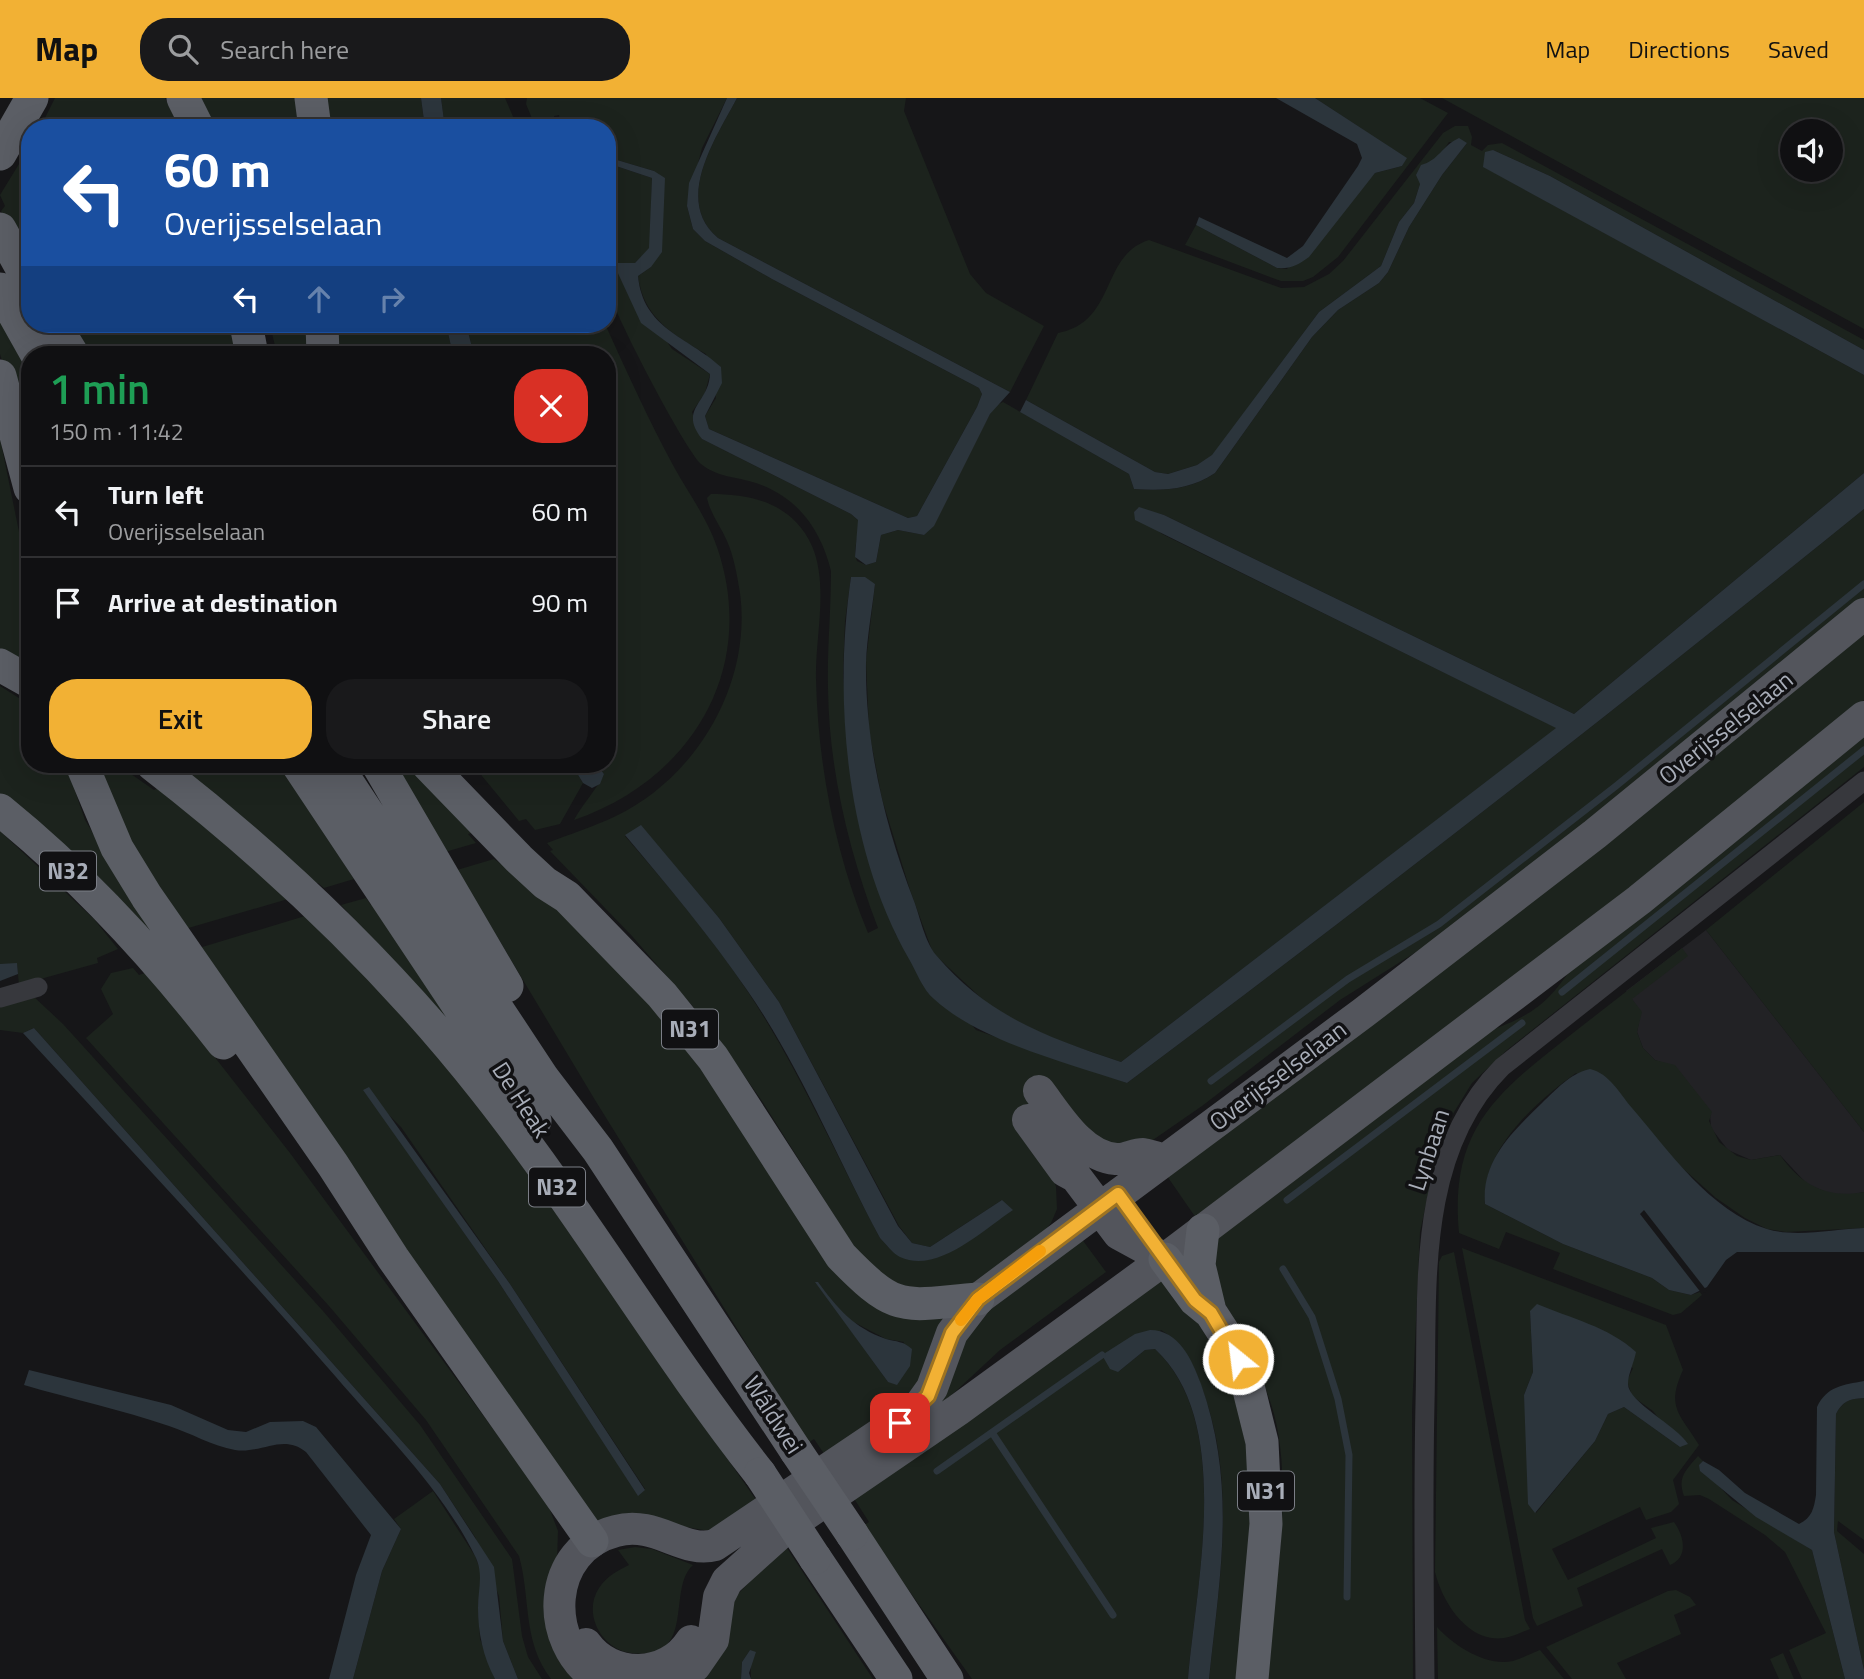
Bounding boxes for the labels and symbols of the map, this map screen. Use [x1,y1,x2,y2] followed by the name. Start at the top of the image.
[1650,662,1800,793] street label: Overijsselselaan
[40,852,96,890] road number: N32
[662,1010,718,1048] road number: N31
[1201,1012,1354,1139] street label: Overijsselselaan
[484,1054,560,1145] street label: De Heak
[1398,1104,1458,1195] street label: Lynbaan
[529,1168,585,1206] road number: N32
[1201,1322,1275,1396] position arrow
[735,1368,813,1461] street label: Wâldwei
[870,1393,930,1453] pin
[1238,1472,1294,1510] road number: N31

